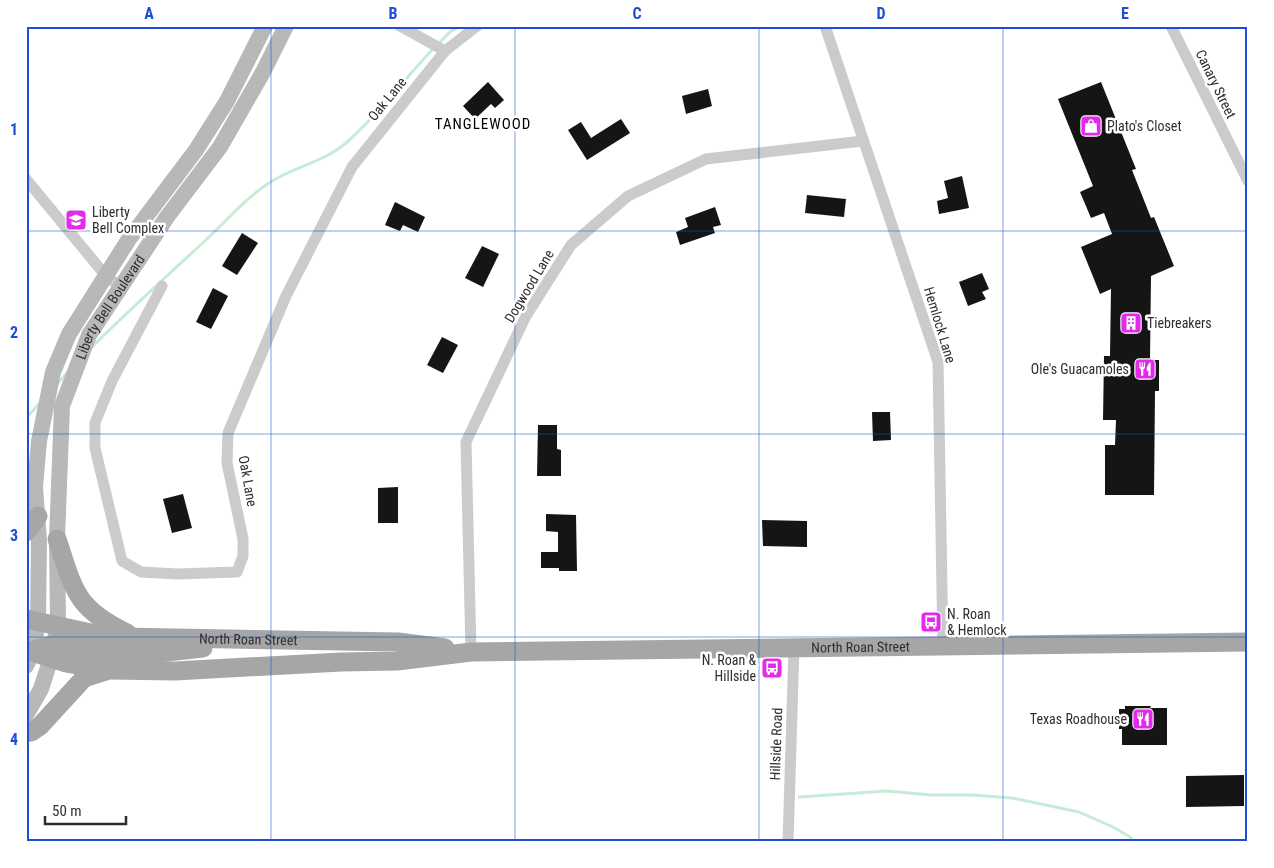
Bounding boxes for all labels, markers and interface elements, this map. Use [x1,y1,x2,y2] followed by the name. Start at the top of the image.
[144,4,154,23] text: A
[389,4,398,23] text: B
[632,4,642,23] text: C
[876,4,886,23] text: D
[1121,4,1129,23] text: E
[1193,47,1239,121] street label: Canary Street
[365,74,410,124] street label: Oak Lane
[1079,114,1103,138] shop icon: Plato's Closet
[435,115,531,133] district label: TANGLEWOOD
[1107,118,1182,134] place label: Plato's Closet
[10,120,18,139] text: 1
[92,204,164,236] place label: Liberty Bell Complex
[64,208,88,232] school or university icon: Liberty Bell Complex
[501,246,557,325] street label: Dogwood Lane
[73,252,148,362] street label: Liberty Bell Boulevard
[921,285,959,365] street label: Hemlock Lane
[1119,311,1143,335] building icon: Tiebreakers
[1147,315,1212,331] place label: Tiebreakers
[10,323,18,342] text: 2
[1133,357,1157,381] restaurant icon: Ole's Guacamoles
[1031,361,1129,377] place label: Ole's Guacamoles
[236,454,260,508] street label: Oak Lane
[10,526,18,545] text: 3
[947,606,1007,638] place label: N. Roan & Hemlock
[919,610,943,634] bus stop icon: N. Roan & Hemlock
[199,630,298,648] street label: North Roan Street
[811,638,910,656] street label: North Roan Street
[702,652,756,684] place label: N. Roan & Hillside
[760,656,784,680] bus stop icon: N. Roan & Hillside
[767,707,785,781] street label: Hillside Road
[1131,707,1155,731] restaurant icon: Texas Roadhouse
[1030,711,1127,727] place label: Texas Roadhouse
[10,730,18,749] text: 4
[45,793,126,825] scale bar
[52,802,82,820] text: 50 m

